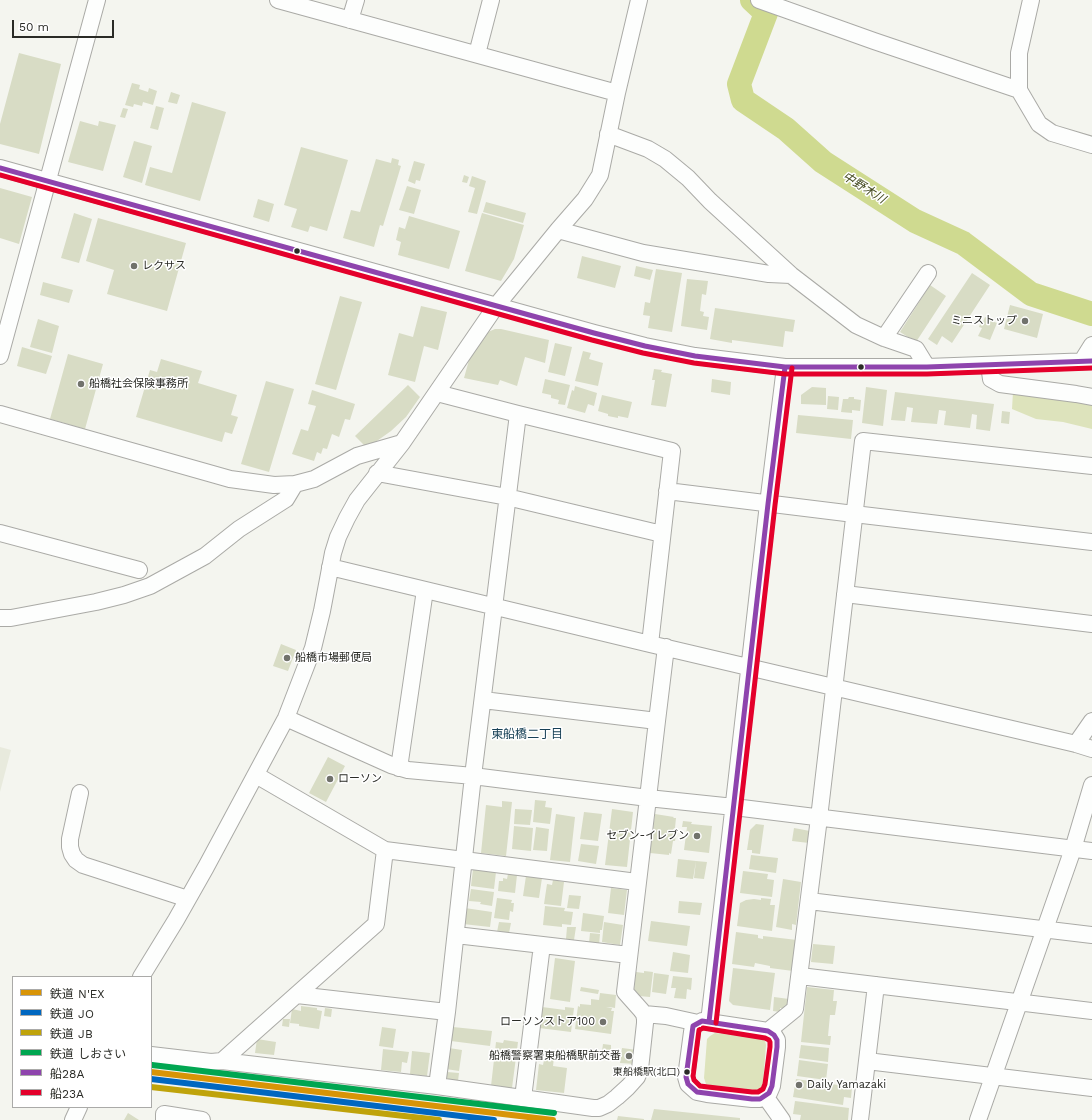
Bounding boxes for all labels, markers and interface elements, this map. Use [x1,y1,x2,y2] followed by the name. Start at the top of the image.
[14,12,116,38] scale bar
[19,20,49,34] text: 50 m
[840,169,888,207] water label: 中野木川
[292,246,302,256] unlabelled marker
[142,259,186,273] place label: レクサス
[129,261,139,271] marker: レクサス
[951,314,1017,328] place label: ミニストップ
[1020,316,1030,326] marker: ミニストップ
[856,362,866,372] unlabelled marker
[89,377,188,391] place label: 船橋社会保険事務所
[76,379,86,389] marker: 船橋社会保険事務所
[295,651,372,665] place label: 船橋市場郵便局
[282,653,292,663] marker: 船橋市場郵便局
[491,727,563,741] district label: 東船橋二丁目
[338,772,382,786] place label: ローソン
[325,774,335,784] marker: ローソン
[606,829,689,843] place label: セブン-イレブン
[692,831,702,841] marker: セブン-イレブン
[12,976,152,1108] legend
[50,987,105,1001] text: 鉄道 N'EX
[50,1007,94,1021] text: 鉄道 JO
[500,1015,595,1029] place label: ローソンストア100
[598,1017,608,1027] marker: ローソンストア100
[50,1027,93,1041] text: 鉄道 JB
[50,1047,126,1061] text: 鉄道 しおさい
[489,1049,621,1063] place label: 船橋警察署東船橋駅前交番
[624,1051,634,1061] marker: 船橋警察署東船橋駅前交番
[613,1066,680,1078] place label: 東船橋駅(北口)
[50,1067,84,1081] text: 船28A
[682,1067,692,1077] marker: 東船橋駅(北口)
[807,1078,886,1092] place label: Daily Yamazaki
[794,1080,804,1090] marker: Daily Yamazaki
[50,1087,84,1101] text: 船23A

